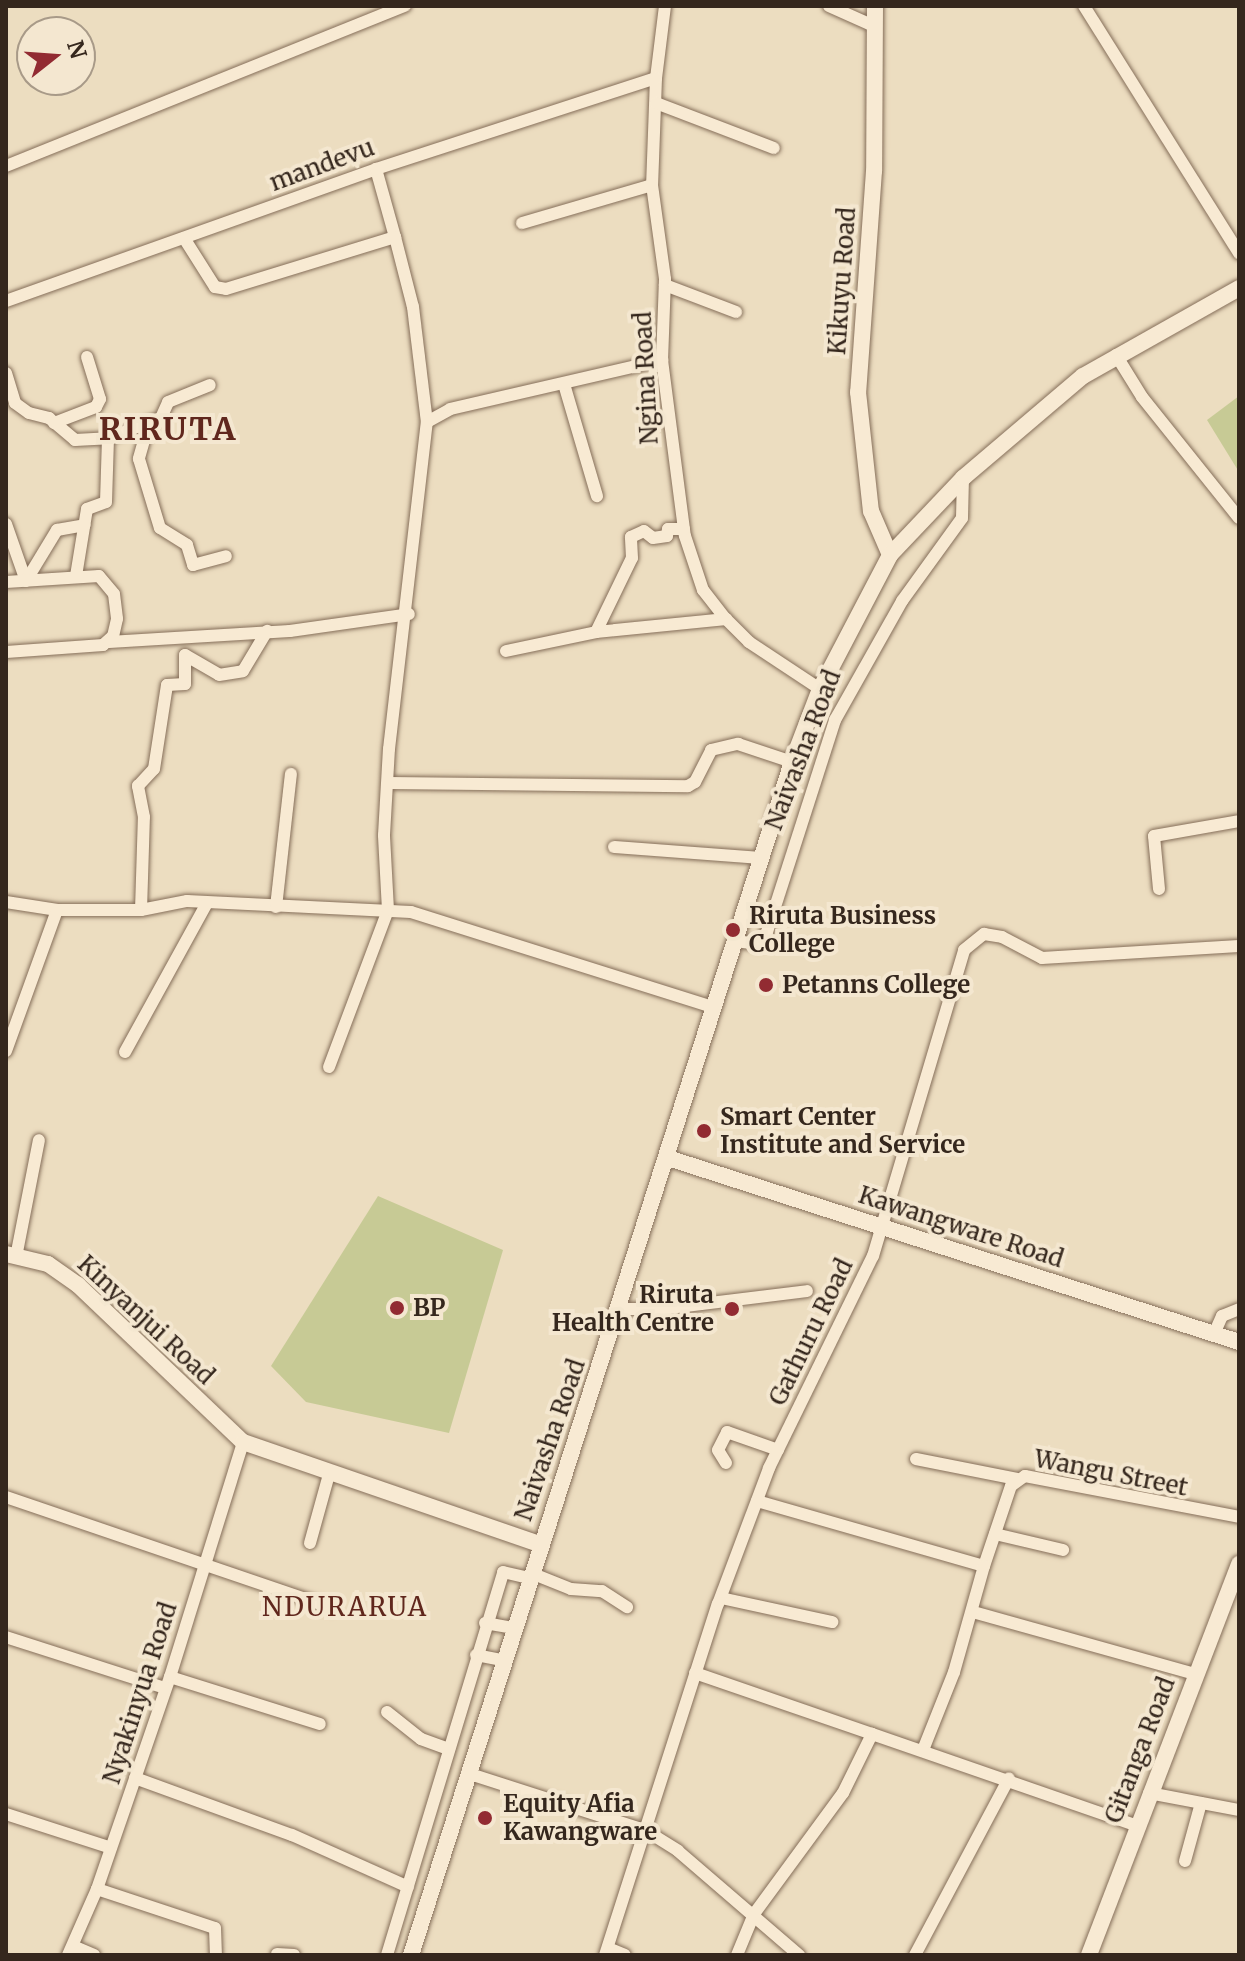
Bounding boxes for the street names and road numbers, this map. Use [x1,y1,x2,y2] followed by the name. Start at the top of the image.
[266,133,378,197] street label: mandevu
[822,206,862,356] street label: Kikuyu Road
[628,311,664,445] street label: Ngina Road
[759,666,847,834] street label: Naivasha Road
[855,1180,1067,1274] street label: Kawangware Road
[72,1249,220,1391] street label: Kinyanjui Road
[763,1254,859,1410] street label: Gathuru Road
[509,1355,591,1525] street label: Naivasha Road
[1032,1444,1190,1502] street label: Wangu Street
[97,1599,183,1787] street label: Nyakinyua Road
[1099,1673,1181,1827] street label: Gitanga Road

